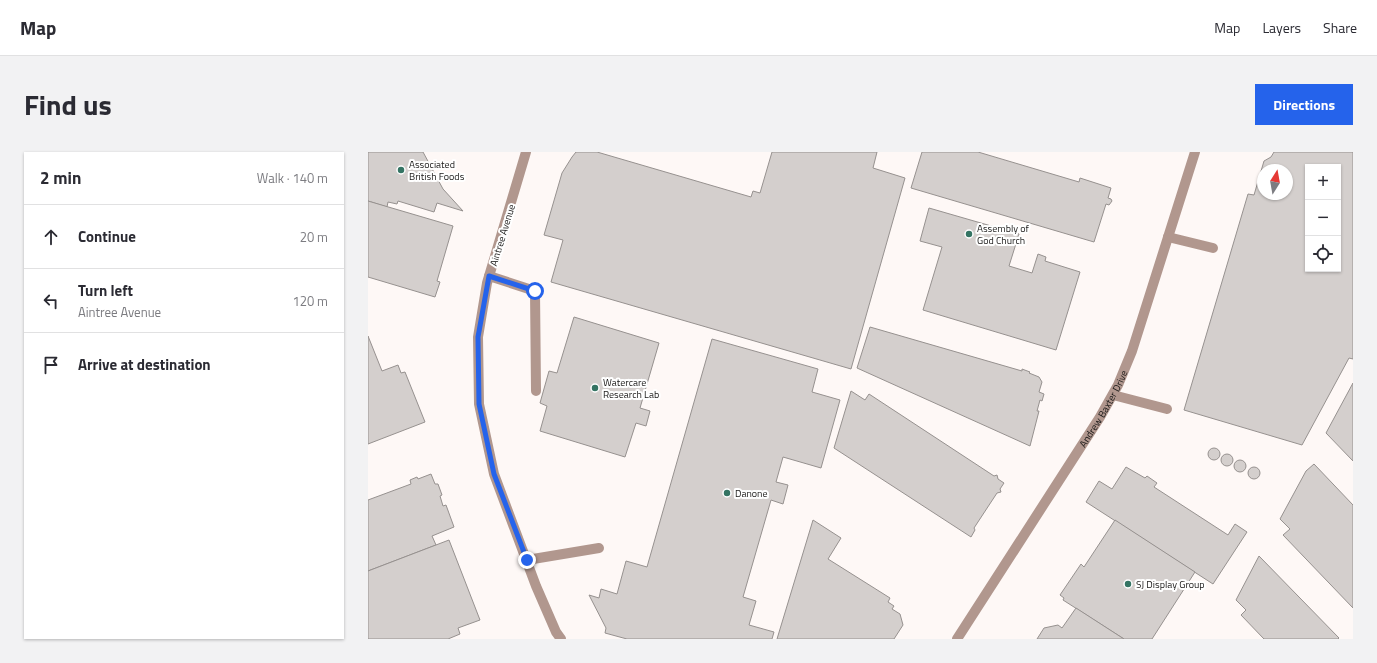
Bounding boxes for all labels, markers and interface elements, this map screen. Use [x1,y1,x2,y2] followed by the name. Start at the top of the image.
[20,13,56,42] text: Map
[1214,17,1240,38] text: Map
[1262,17,1301,38] text: Layers
[1323,17,1357,38] text: Share
[24,83,112,126] text: Find us
[1255,84,1353,125] button: Directions
[409,157,465,184] place label: Associated British Foods
[1257,164,1293,200] north arrow
[1305,164,1341,272] map controls
[1305,164,1341,200] button: +
[40,165,81,191] text: 2 min
[396,165,406,175] marker: Associated British Foods
[257,168,328,188] text: Walk · 140 m
[1305,200,1341,236] button: −
[486,202,519,268] street label: Aintree Avenue
[977,221,1030,248] place label: Assembly of God Church
[78,225,136,248] text: Continue
[40,226,62,248] icon: ahead
[300,227,328,247] text: 20 m
[964,229,974,239] marker: Assembly of God Church
[1305,236,1341,272] button: locate
[78,279,133,302] text: Turn left
[526,282,544,300] route start
[40,290,62,312] icon: left
[292,291,328,311] text: 120 m
[78,302,161,322] text: Aintree Avenue
[78,353,211,376] text: Arrive at destination
[40,354,62,376] icon: arrive
[1075,368,1131,450] street label: Andrew Baxter Drive
[603,375,659,402] place label: Watercare Research Lab
[590,383,600,393] marker: Watercare Research Lab
[735,486,768,501] place label: Danone
[722,488,732,498] marker: Danone
[518,551,536,569] route end
[1136,577,1205,592] place label: SJ Display Group
[1123,579,1133,589] marker: SJ Display Group

